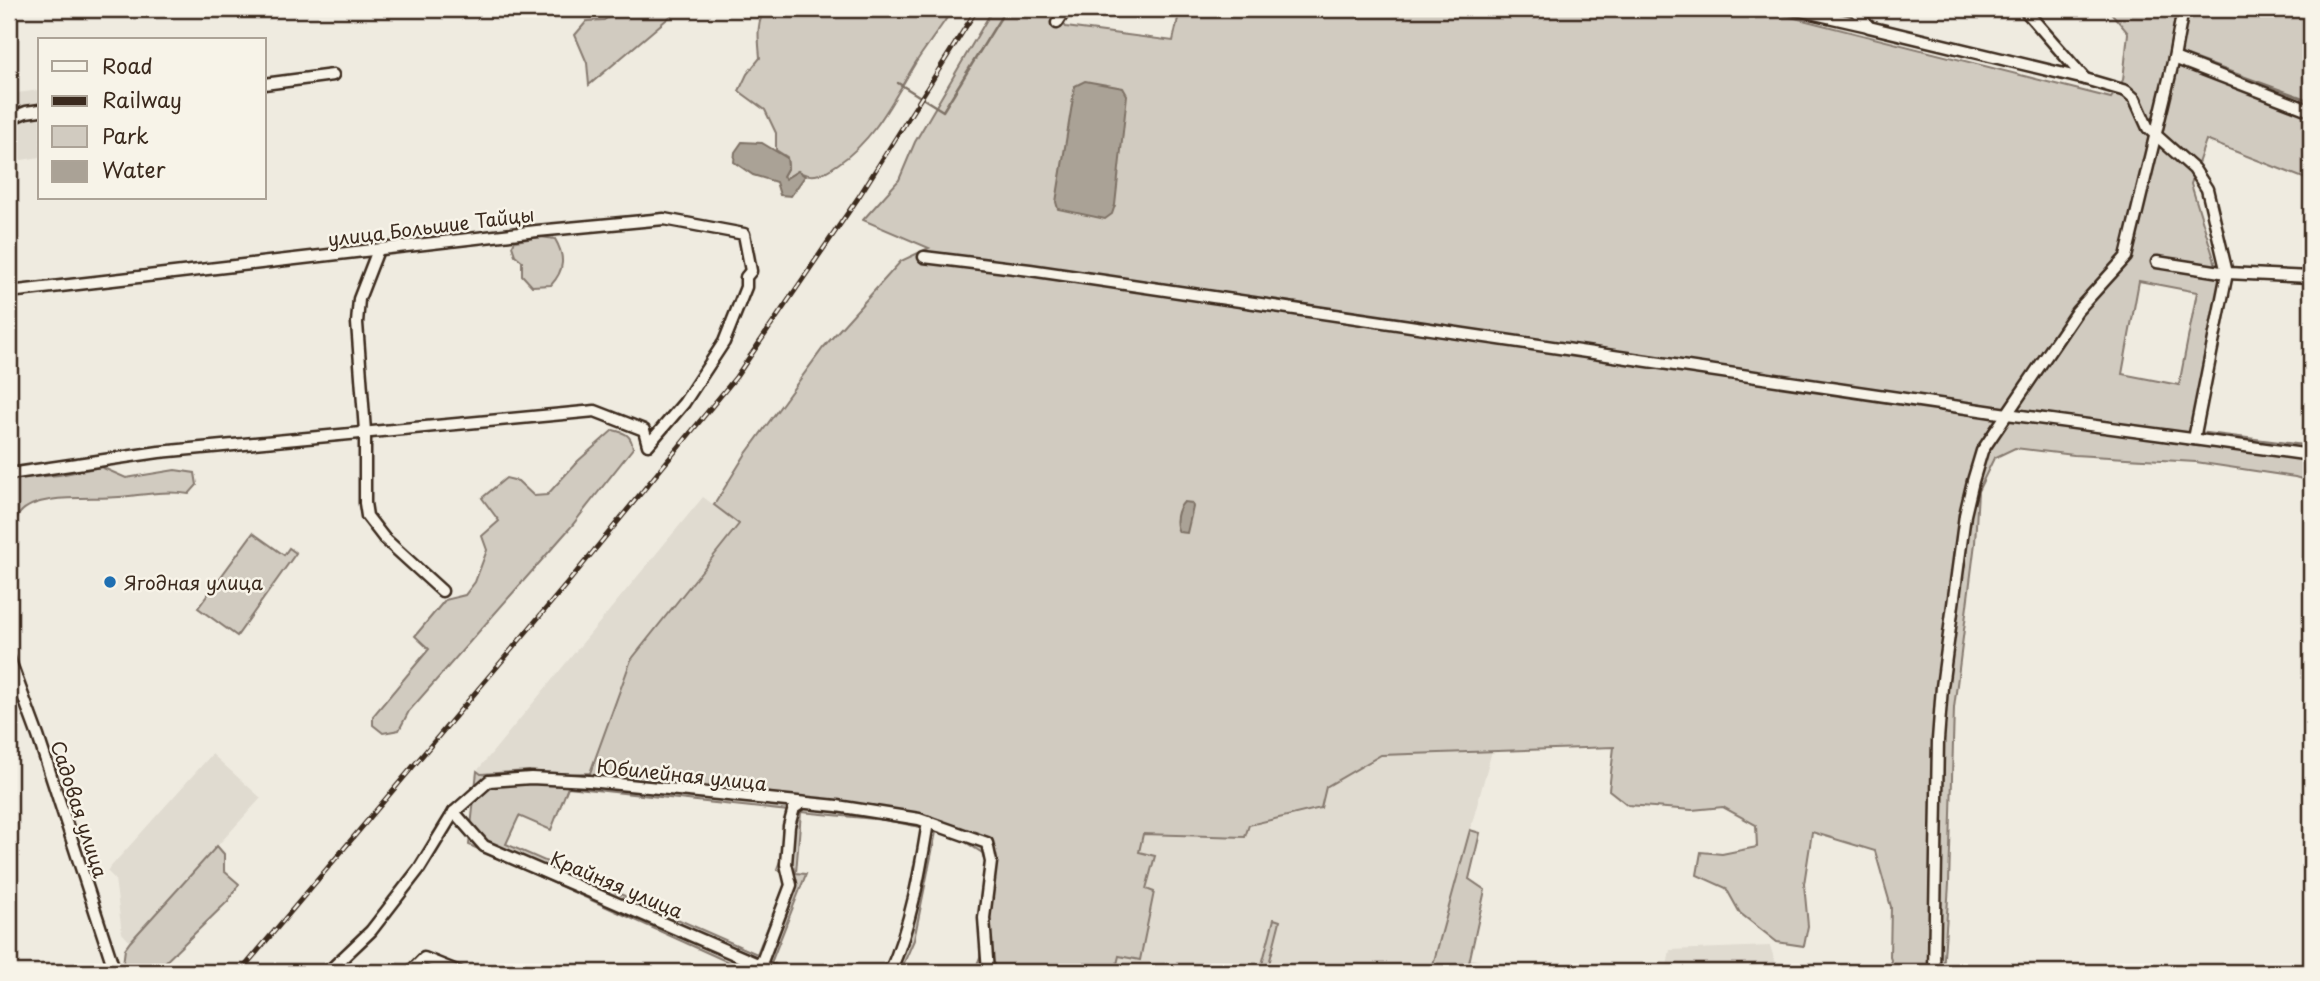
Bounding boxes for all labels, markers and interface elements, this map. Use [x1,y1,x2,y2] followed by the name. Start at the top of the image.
[38,38,266,200] legend
[102,49,153,81] text: Road
[102,83,182,115] text: Railway
[102,119,149,151] text: Park
[102,153,166,185] text: Water
[326,199,536,253] street label: улица Большие Тайцы
[124,568,263,596] place label: Ягодная улица
[102,574,118,590] marker: Ягодная улица
[45,737,115,881] street label: Садовая улица
[596,751,768,797] street label: Юбилейная улица
[546,843,688,925] street label: Крайняя улица

